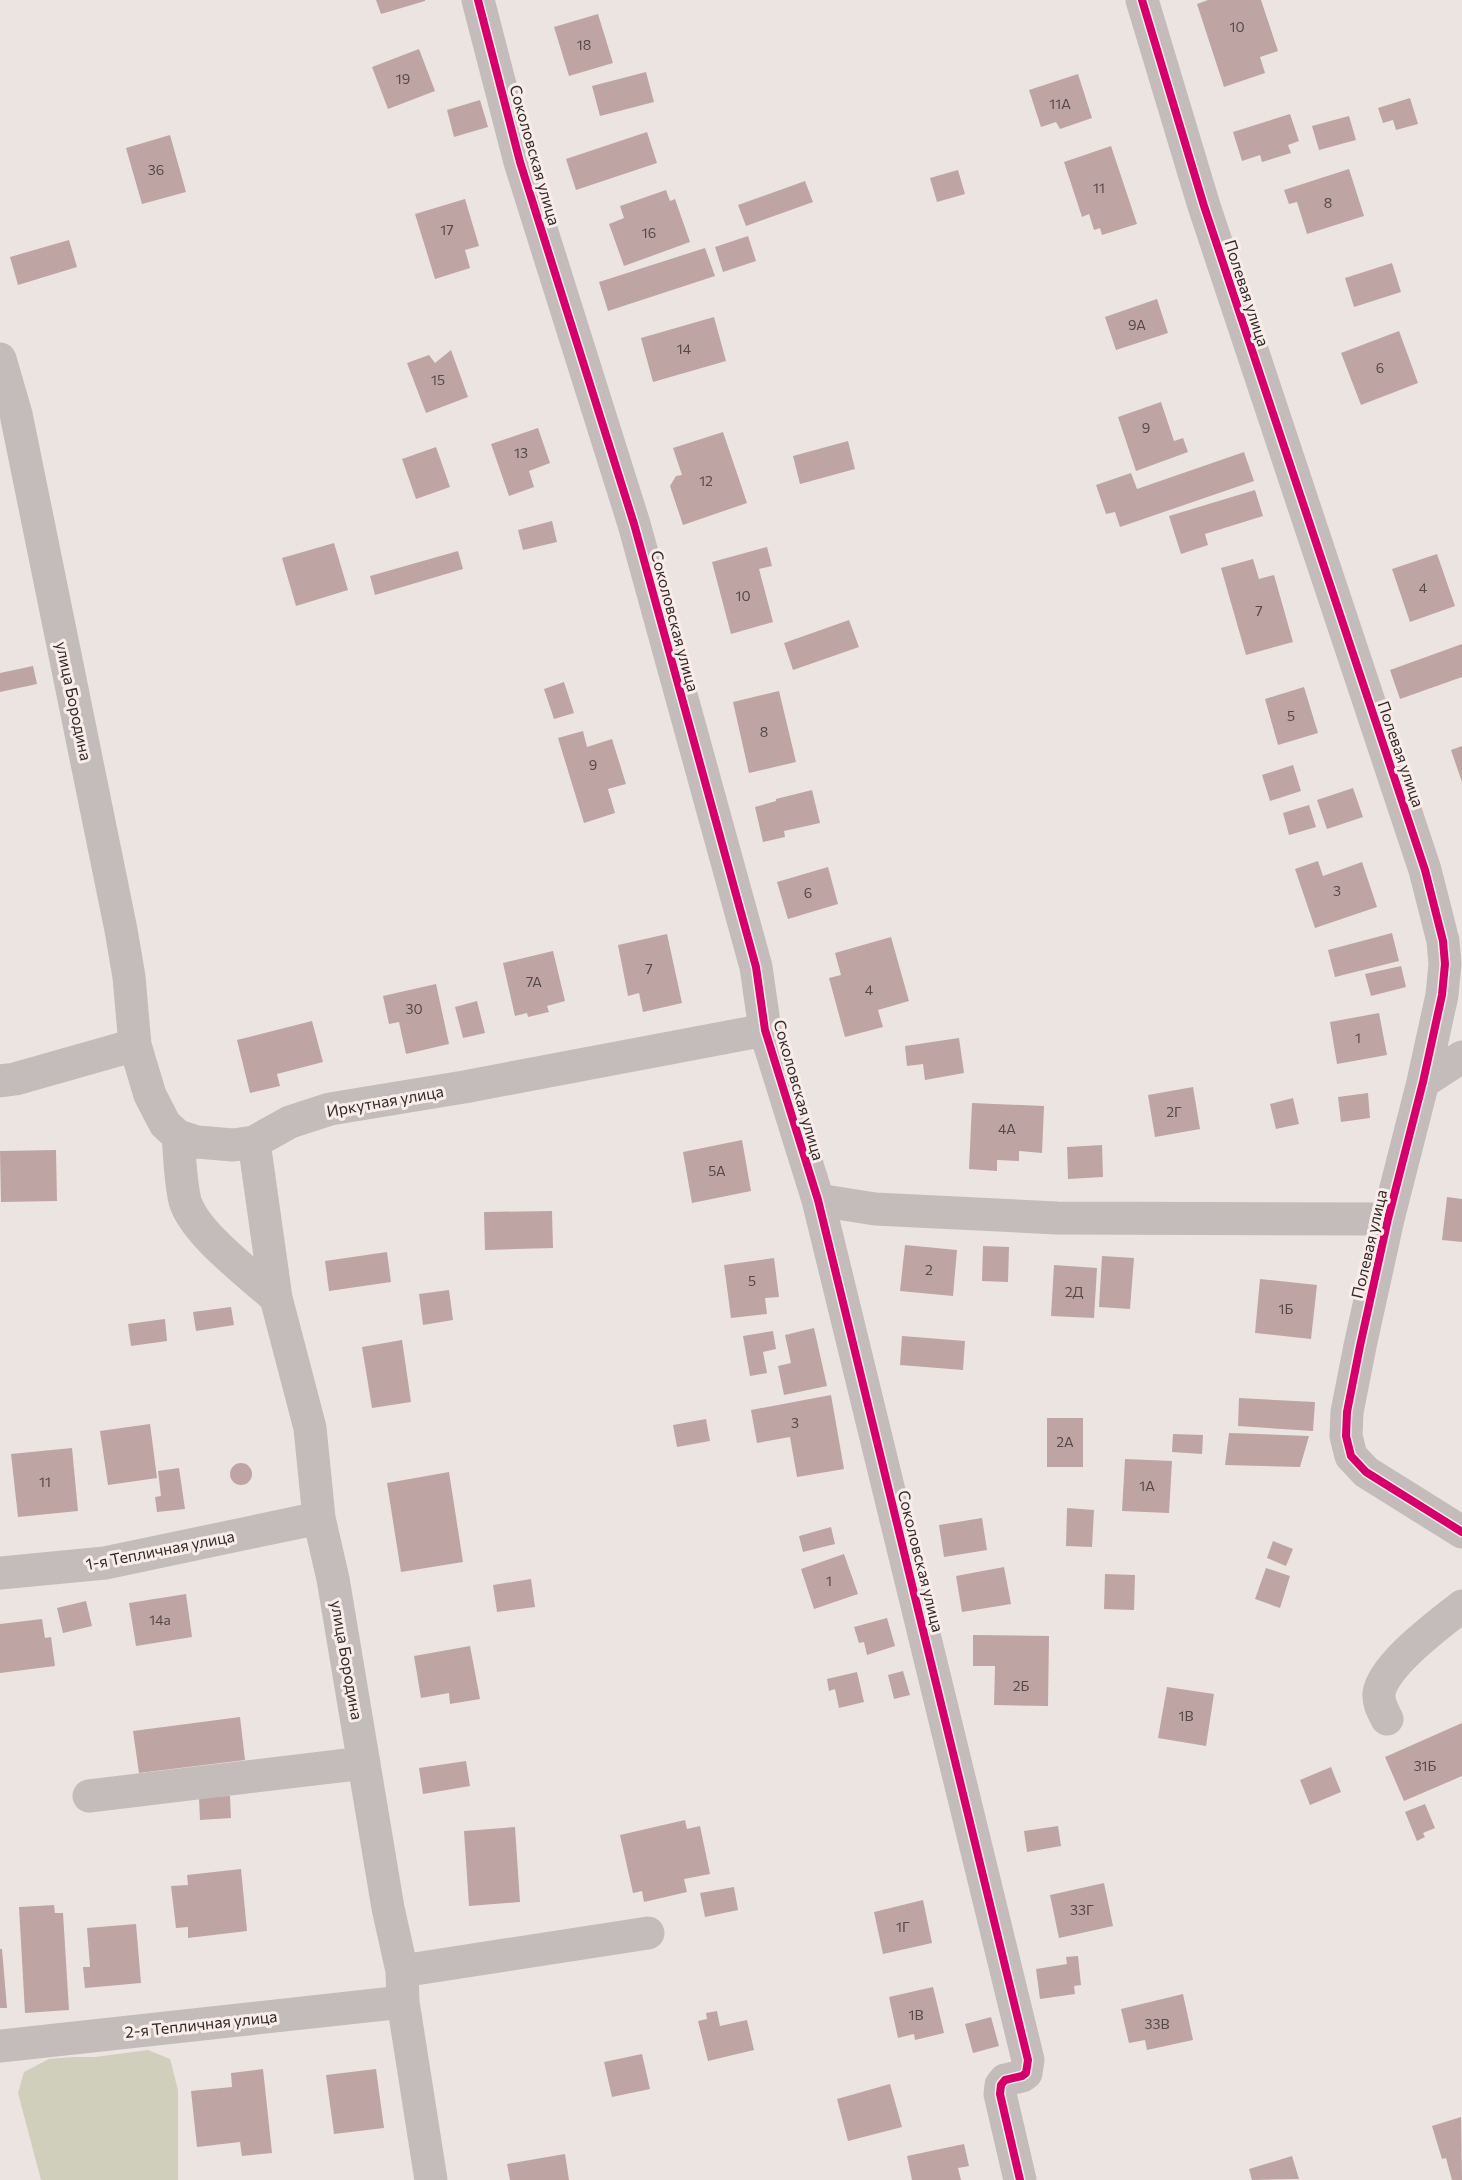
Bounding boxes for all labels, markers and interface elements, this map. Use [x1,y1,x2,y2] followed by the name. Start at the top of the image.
[1229,18,1245,35] house number: 10
[577,36,591,53] house number: 18
[396,70,410,87] house number: 19
[506,82,565,227] street label: Соколовская улица
[1049,95,1071,112] house number: 11А
[148,161,164,178] house number: 36
[1093,179,1105,196] house number: 11
[1324,194,1332,211] house number: 8
[440,221,454,238] house number: 17
[642,224,656,241] house number: 16
[1221,237,1274,349] street label: Полевая улица
[1128,316,1146,333] house number: 9А
[677,340,692,357] house number: 14
[1376,359,1384,376] house number: 6
[431,371,445,388] house number: 15
[1142,419,1150,436] house number: 9
[514,444,528,461] house number: 13
[699,472,713,489] house number: 12
[647,548,703,694] street label: Соколовская улица
[1419,579,1428,596] house number: 4
[735,587,751,604] house number: 10
[1255,602,1263,619] house number: 7
[53,640,96,762] street label: улица Бородина
[1374,698,1429,809] street label: Полевая улица
[1287,707,1295,724] house number: 5
[760,723,768,740] house number: 8
[589,756,597,773] house number: 9
[1333,882,1341,899] house number: 3
[804,884,812,901] house number: 6
[645,960,653,977] house number: 7
[526,973,542,990] house number: 7А
[865,981,874,998] house number: 4
[405,1000,423,1017] house number: 30
[770,1017,829,1162] street label: Соколовская улица
[1355,1029,1361,1046] house number: 1
[325,1081,445,1120] street label: Иркутная улица
[1166,1103,1182,1120] house number: 2Г
[998,1120,1016,1137] house number: 4А
[708,1162,726,1179] house number: 5А
[1347,1188,1390,1300] street label: Полевая улица
[925,1261,933,1278] house number: 2
[748,1272,756,1289] house number: 5
[1065,1283,1083,1300] house number: 2Д
[1279,1300,1294,1317] house number: 1Б
[791,1414,799,1431] house number: 3
[1056,1433,1074,1450] house number: 2А
[39,1473,51,1490] house number: 11
[1139,1477,1155,1494] house number: 1А
[895,1488,948,1634] street label: Соколовская улица
[84,1526,236,1573] street label: 1-я Тепличная улица
[826,1572,832,1589] house number: 1
[328,1599,367,1721] street label: улица Бородина
[149,1611,171,1628] house number: 14а
[1013,1677,1029,1694] house number: 2Б
[1178,1707,1194,1724] house number: 1В
[1414,1757,1437,1774] house number: 31Б
[1070,1901,1094,1918] house number: 33Г
[896,1918,910,1935] house number: 1Г
[124,2006,278,2041] street label: 2-я Тепличная улица
[908,2006,924,2023] house number: 1В
[1145,2015,1169,2032] house number: 33В

